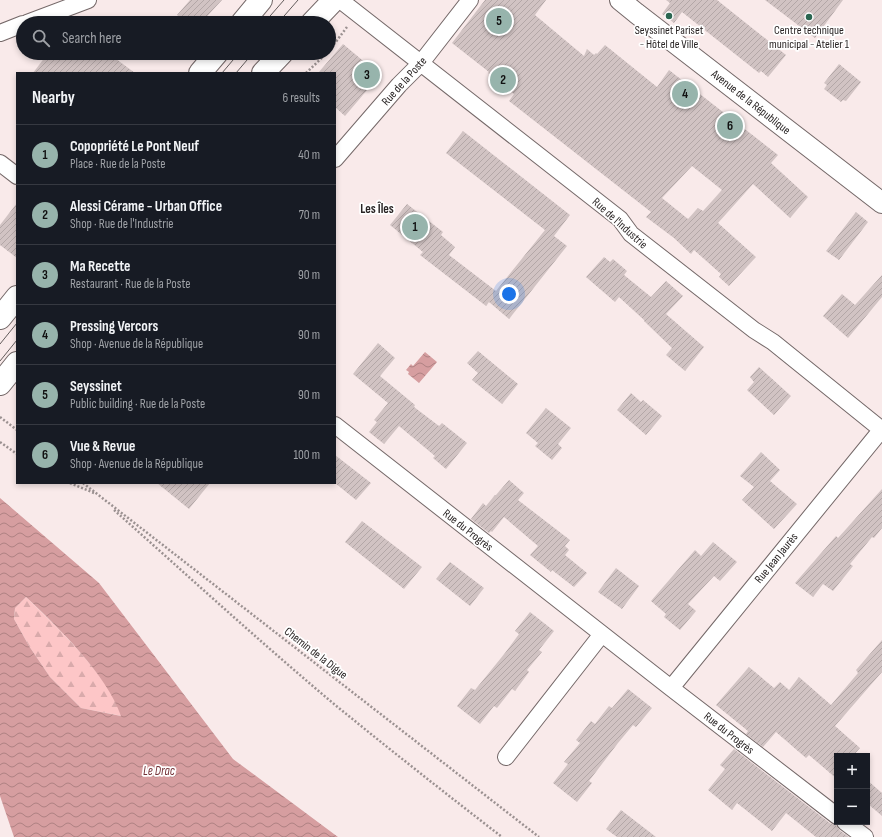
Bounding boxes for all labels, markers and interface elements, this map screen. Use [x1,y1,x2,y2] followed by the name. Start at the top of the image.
[486,6,512,36] pin: 5
[664,11,674,21] marker: Seyssinet Pariset - Hôtel de Ville
[804,12,814,22] marker: Centre technique municipal - Atelier 1
[16,16,336,60] search box
[635,23,704,52] place label: Seyssinet Pariset - Hôtel de Ville
[769,23,850,52] place label: Centre technique municipal - Atelier 1
[30,27,52,49] icon: search
[62,29,122,48] text: Search here
[379,54,430,109] street label: Rue de la Poste
[354,60,380,90] pin: 3
[490,65,516,95] pin: 2
[707,66,793,138] street label: Avenue de la République
[672,79,698,109] pin: 4
[32,88,75,108] text: Nearby
[282,90,320,106] text: 6 results
[717,111,743,141] pin: 6
[70,137,199,156] text: Copopriété Le Pont Neuf
[42,147,48,163] text: 1
[298,147,320,163] text: 40 m
[70,156,166,172] text: Place · Rue de la Poste
[589,195,651,252] street label: Rue de l'Industrie
[70,197,222,216] text: Alessi Cérame - Urban Office
[360,201,394,217] district label: Les Îles
[42,207,48,223] text: 2
[299,207,320,223] text: 70 m
[402,212,428,242] pin: 1
[70,216,174,232] text: Shop · Rue de l'Industrie
[70,257,131,276] text: Ma Recette
[42,267,48,283] text: 3
[298,267,320,283] text: 90 m
[70,276,191,292] text: Restaurant · Rue de la Poste
[499,284,519,304] your location
[70,317,158,336] text: Pressing Vercors
[42,327,48,343] text: 4
[298,327,320,343] text: 90 m
[70,336,203,352] text: Shop · Avenue de la République
[70,377,122,396] text: Seyssinet
[42,387,48,403] text: 5
[298,387,320,403] text: 90 m
[70,396,205,412] text: Public building · Rue de la Poste
[70,437,135,456] text: Vue & Revue
[42,447,48,463] text: 6
[293,447,320,463] text: 100 m
[70,456,203,472] text: Shop · Avenue de la République
[440,506,496,555] street label: Rue du Progrès
[751,530,801,587] street label: Rue Jean Jaurès
[281,624,350,683] street label: Chemin de la Digue
[701,709,757,758] street label: Rue du Progrès
[834,753,870,825] map controls
[834,753,870,789] button: +
[143,763,176,779] water label: Le Drac
[834,789,870,825] button: −

